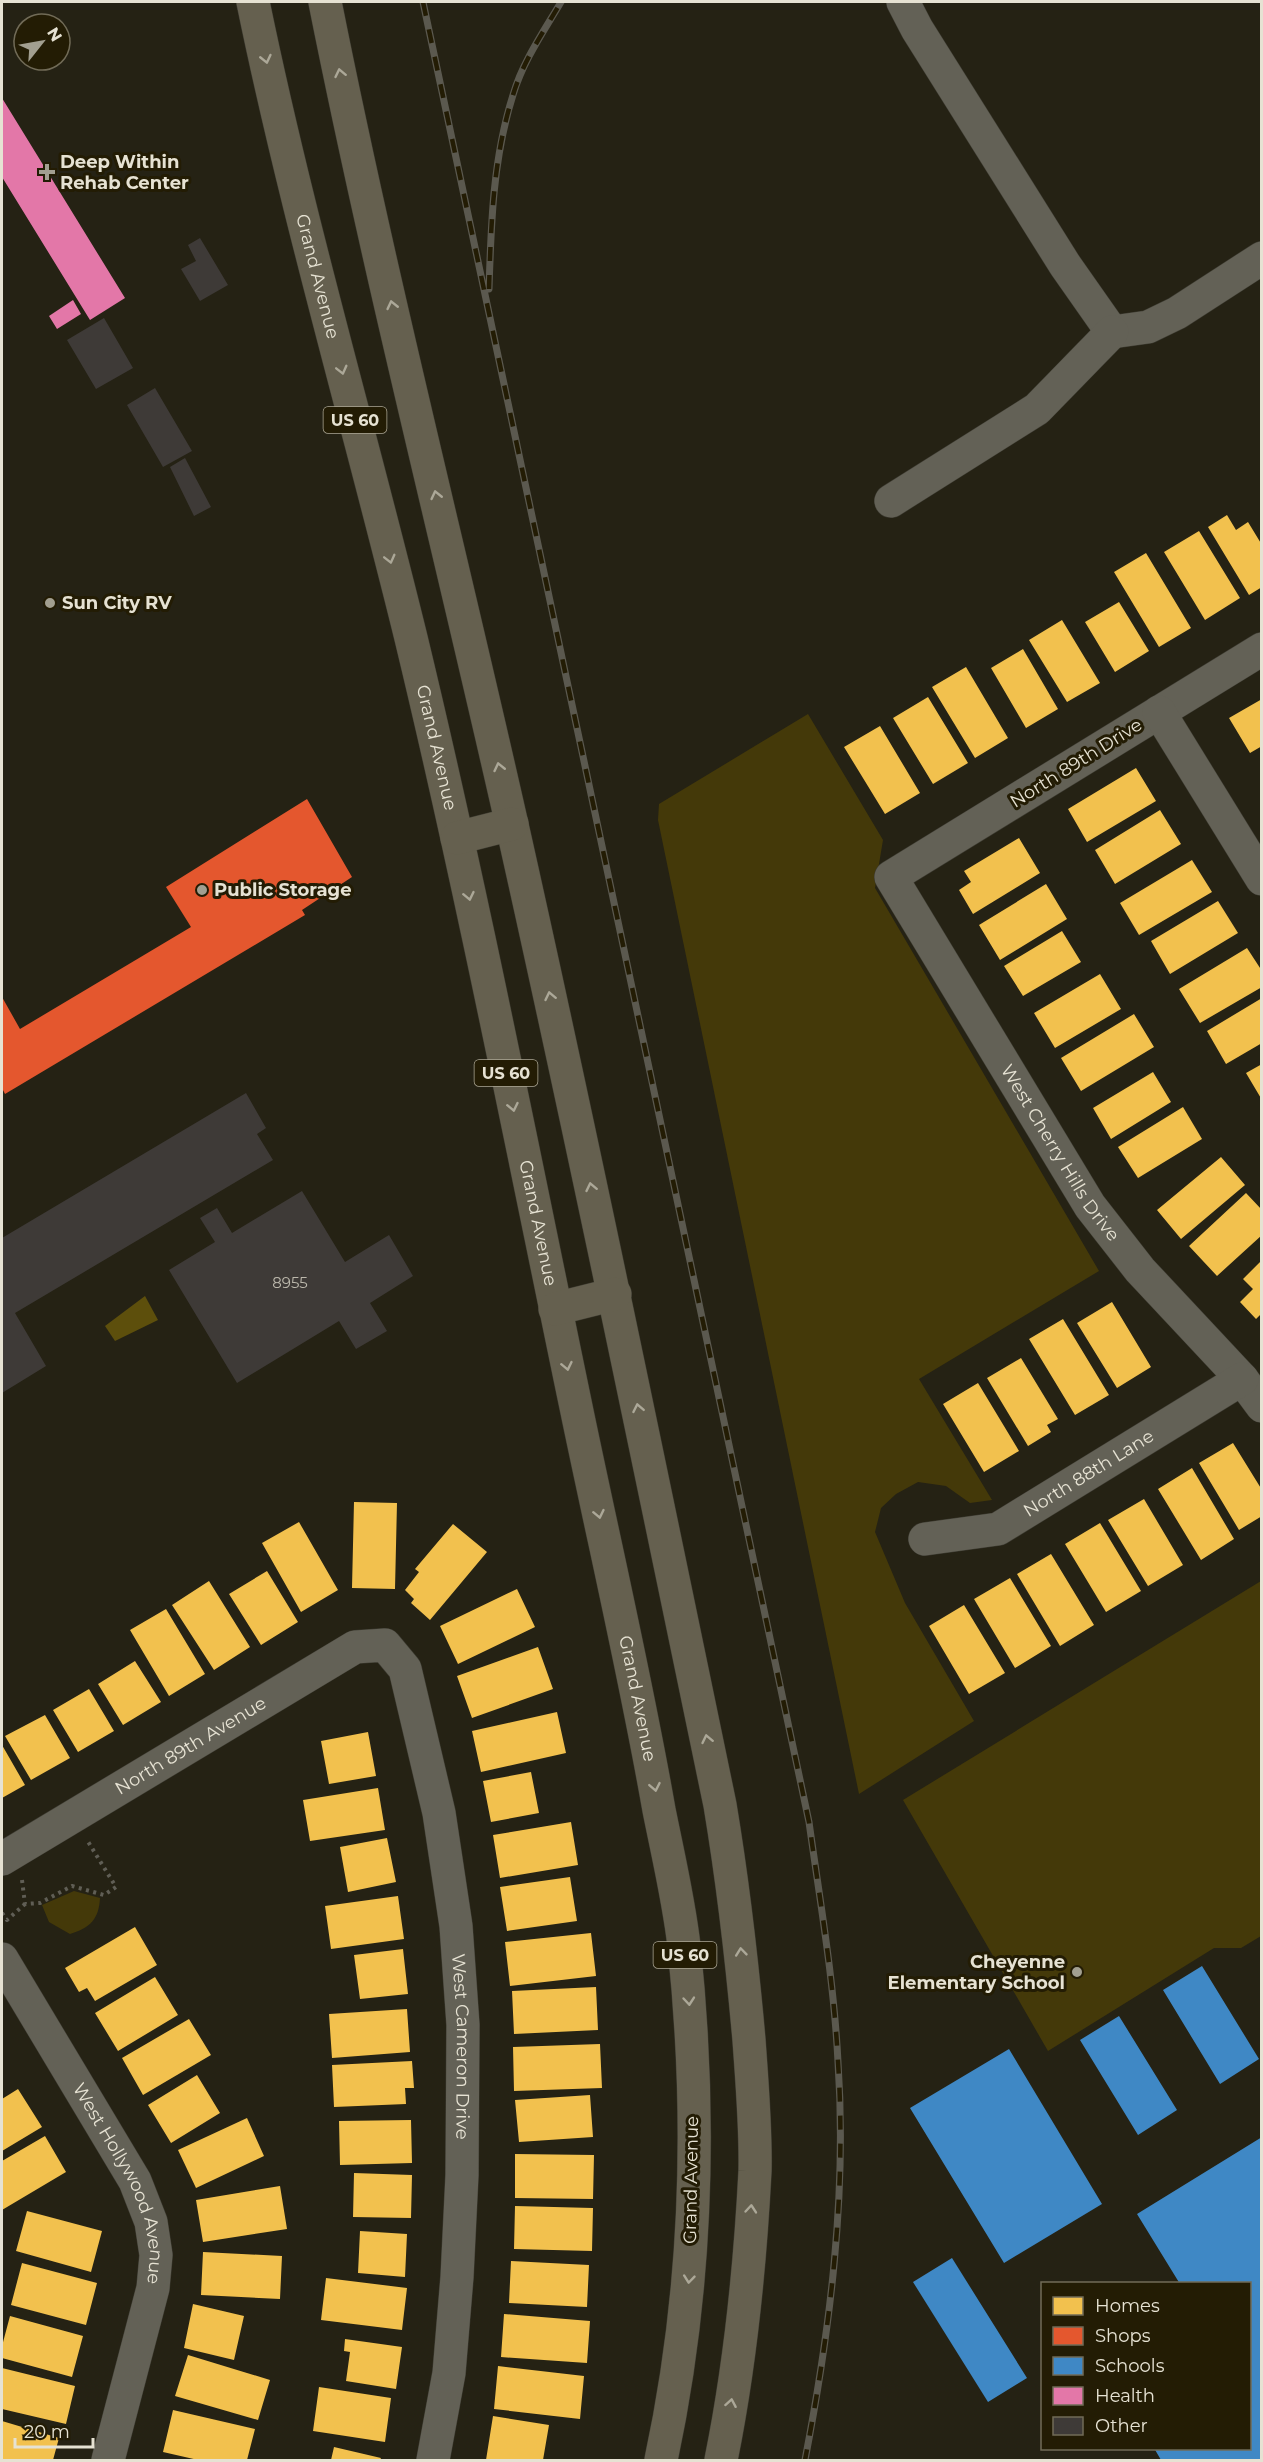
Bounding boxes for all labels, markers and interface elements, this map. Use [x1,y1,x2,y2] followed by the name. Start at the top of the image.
[12,12,72,72] north arrow
[43,24,66,45] text: N
[258,53,271,63] one-way arrow
[334,68,347,78] one-way arrow
[60,151,189,194] place label: Deep Within Rehab Center
[38,163,56,181] marker: Deep Within Rehab Center
[291,212,344,341] street label: Grand Avenue
[386,301,399,311] one-way arrow
[335,365,347,375] one-way arrow
[324,407,386,433] road number: US 60
[430,491,443,501] one-way arrow
[383,554,396,564] one-way arrow
[62,592,172,614] place label: Sun City RV
[43,596,57,610] marker: Sun City RV
[412,683,462,813] street label: Grand Avenue
[1006,713,1146,812] street label: North 89th Drive
[493,762,506,772] one-way arrow
[214,879,352,901] place label: Public Storage
[195,883,209,897] marker: Public Storage
[462,890,475,900] one-way arrow
[544,992,557,1002] one-way arrow
[474,1060,538,1086] road number: US 60
[996,1060,1124,1246] street label: West Cherry Hills Drive
[506,1102,519,1112] one-way arrow
[514,1158,562,1288] street label: Grand Avenue
[586,1182,599,1192] one-way arrow
[272,1273,308,1292] house number: 8955
[560,1361,573,1371] one-way arrow
[632,1403,645,1413] one-way arrow
[1019,1425,1158,1522] street label: North 88th Lane
[592,1509,605,1519] one-way arrow
[614,1634,661,1764] street label: Grand Avenue
[111,1692,270,1800] street label: North 89th Avenue
[701,1734,714,1744] one-way arrow
[648,1782,661,1792] one-way arrow
[654,1942,716,1968] road number: US 60
[735,1947,748,1956] one-way arrow
[888,1951,1065,1994] place label: Cheyenne Elementary School
[447,1953,474,2140] street label: West Cameron Drive
[1070,1965,1084,1979] marker: Cheyenne Elementary School
[682,1996,695,2005] one-way arrow
[68,2079,167,2285] street label: West Hollywood Avenue
[679,2116,703,2244] street label: Grand Avenue
[744,2205,757,2214] one-way arrow
[683,2275,696,2284] one-way arrow
[1041,2282,1251,2450] legend
[1095,2295,1160,2317] text: Homes
[1095,2325,1151,2347] text: Shops
[1095,2355,1165,2377] text: Schools
[1095,2385,1155,2407] text: Health
[724,2398,737,2408] one-way arrow
[15,2411,93,2449] scale bar
[1095,2415,1148,2437] text: Other
[24,2421,70,2443] text: 20 m

